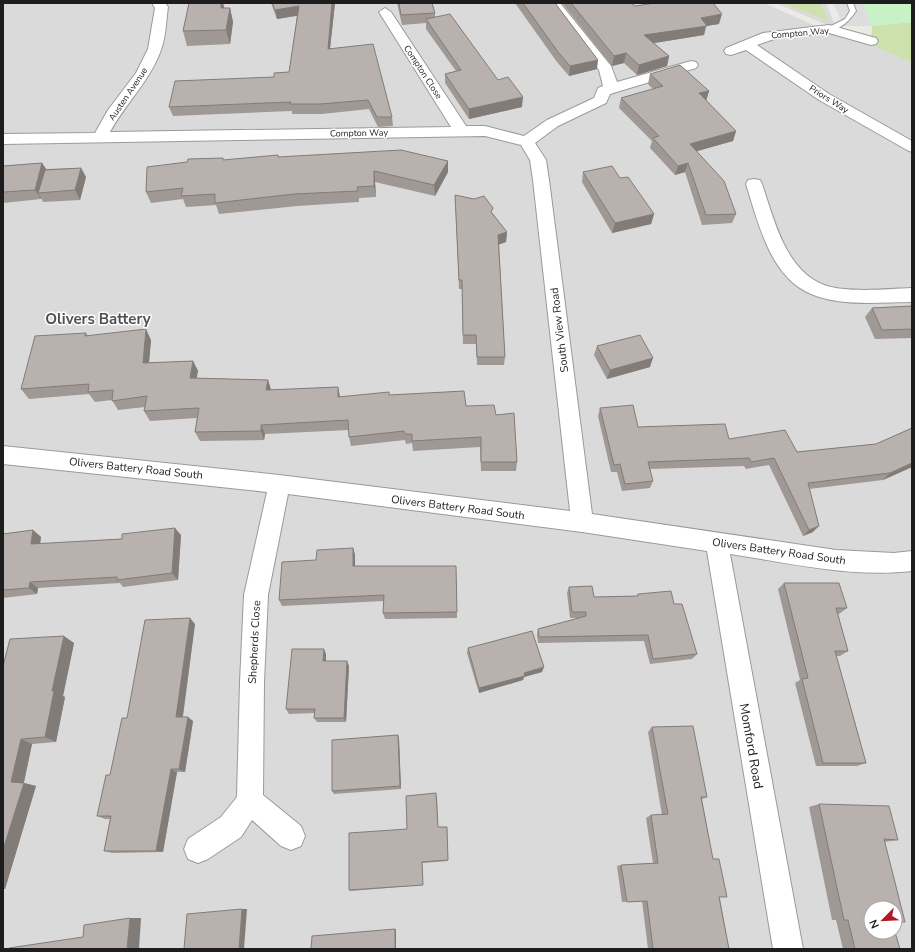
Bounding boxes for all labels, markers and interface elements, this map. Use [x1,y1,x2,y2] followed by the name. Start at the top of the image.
[771,24,830,42] street label: Compton Way
[401,43,445,101] street label: Compton Close
[106,65,150,123] street label: Austen Avenue
[807,82,851,116] street label: Priors Way
[330,126,388,140] street label: Compton Way
[547,287,572,373] street label: South View Road
[45,309,151,329] district label: Olivers Battery
[68,454,204,483] street label: Olivers Battery Road South
[390,492,526,523] street label: Olivers Battery Road South
[711,535,847,568] street label: Olivers Battery Road South
[245,600,264,684] street label: Shepherds Close
[735,702,767,790] street label: Momford Road
[863,900,903,940] north arrow
[866,917,883,931] text: N

